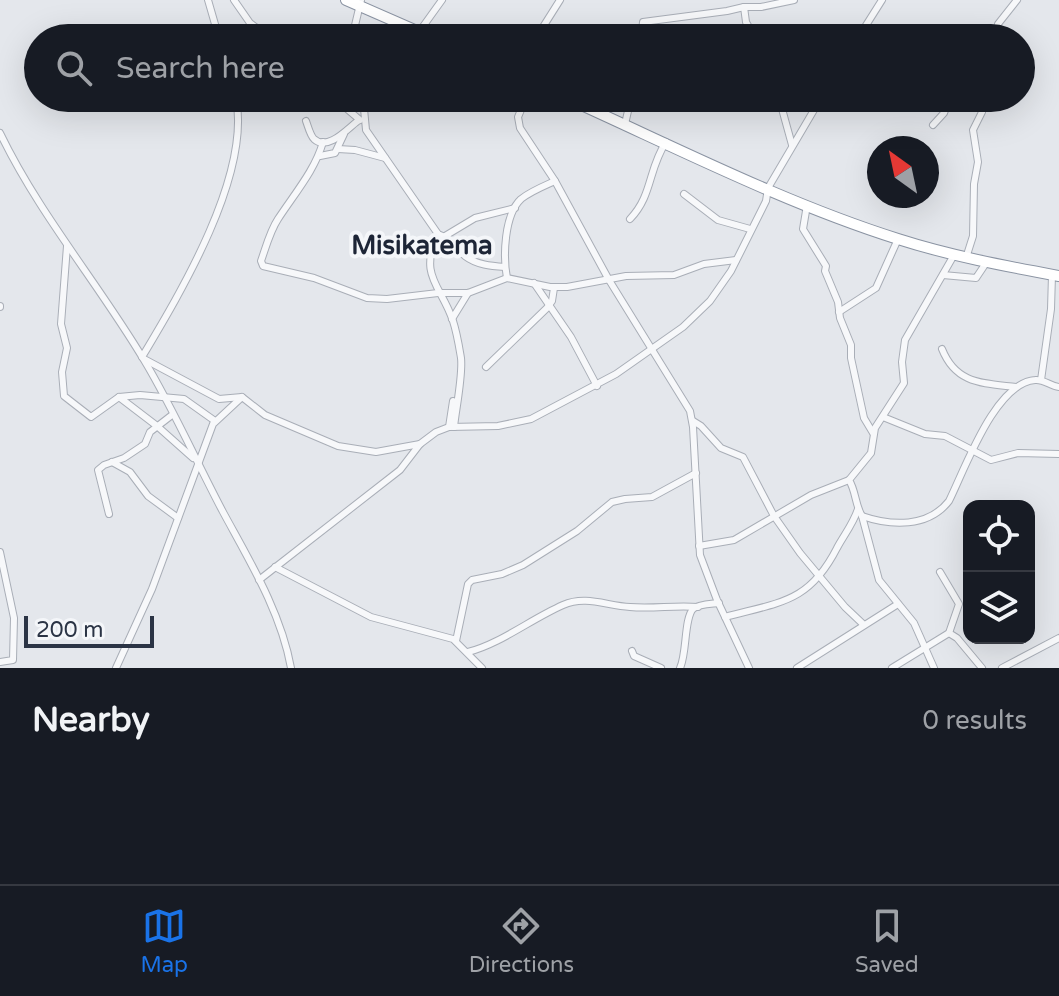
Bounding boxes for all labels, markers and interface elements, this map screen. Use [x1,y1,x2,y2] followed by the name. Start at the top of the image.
[24,24,1035,112] search box
[52,46,96,90] icon: search
[116,50,285,87] text: Search here
[867,136,939,208] north arrow
[351,230,493,261] district label: Misikatema
[963,500,1035,644] map controls
[963,500,1035,572] button: locate
[963,572,1035,644] button: layers
[24,612,154,648] scale bar
[36,617,103,643] text: 200 m
[32,700,150,741] text: Nearby
[922,705,1027,736] text: 0 results
[140,904,188,978] tab: Map
[469,904,574,978] tab: Directions
[855,904,919,978] tab: Saved

